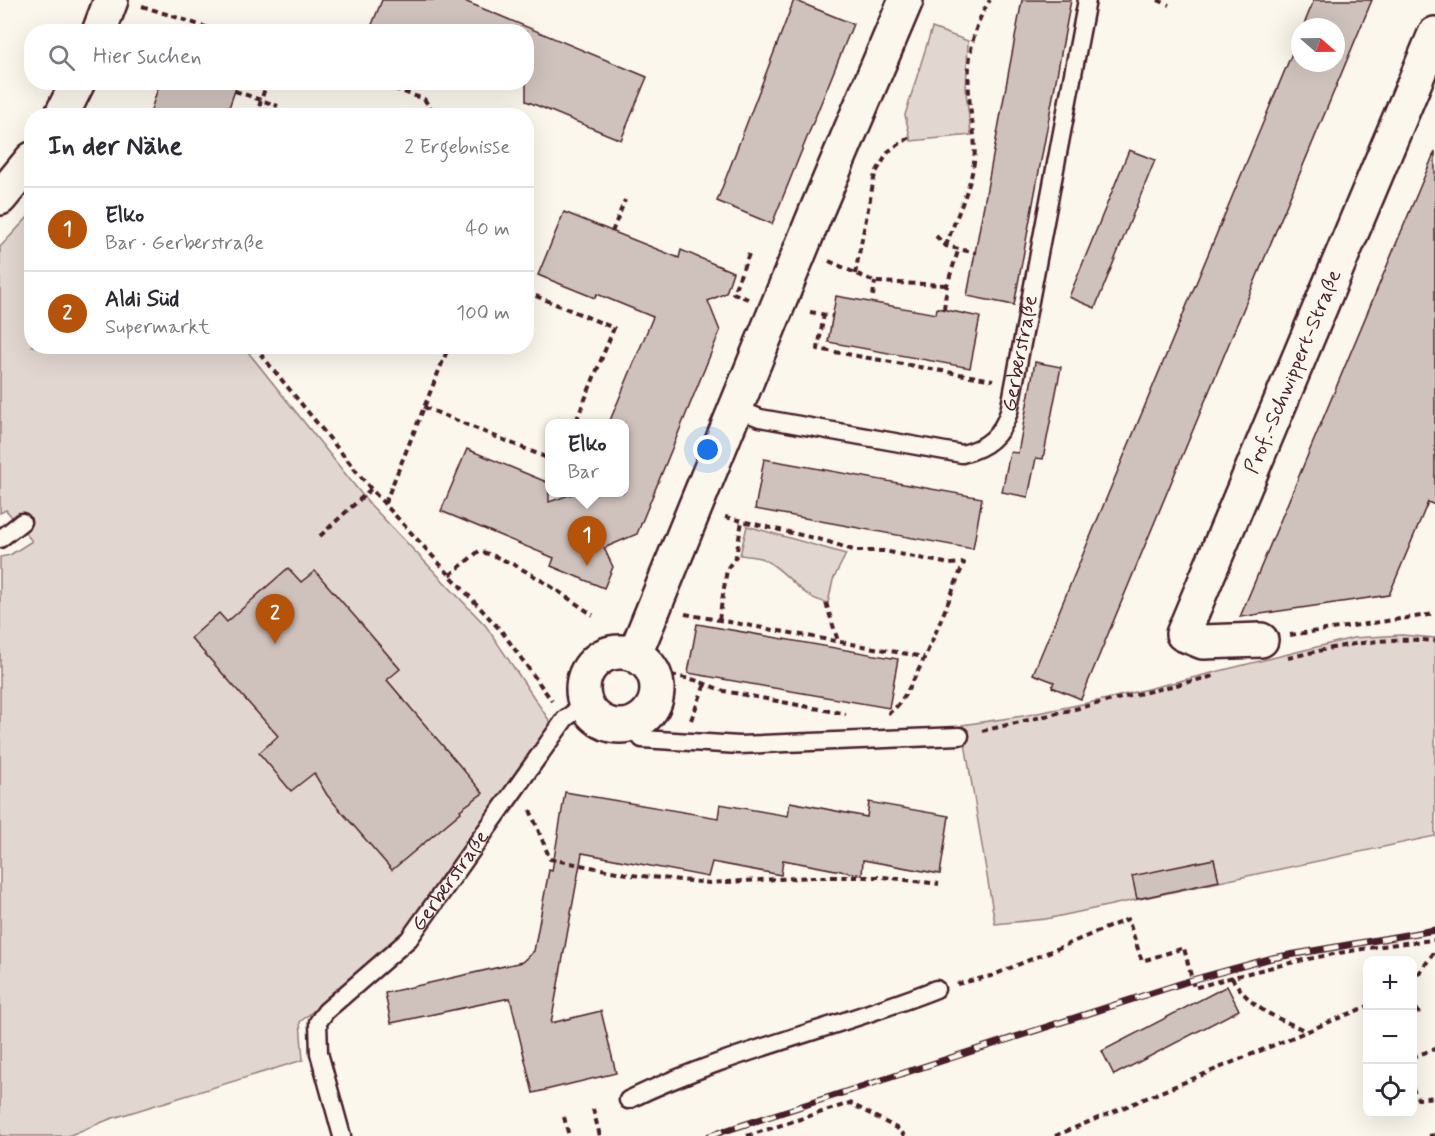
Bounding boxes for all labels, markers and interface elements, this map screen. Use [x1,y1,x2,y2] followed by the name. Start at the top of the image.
[1291,18,1345,72] north arrow
[24,24,534,90] search box
[45,41,78,74] icon: search
[93,43,202,71] text: Hier suchen
[48,130,182,164] text: In der Nähe
[404,134,510,161] text: 2 Ergebnisse
[105,202,144,230] text: Elko
[63,216,72,243] text: 1
[466,216,510,243] text: 40 m
[105,230,264,257] text: Bar · Gerberstraße
[1238,265,1348,478] street label: Prof.-Schwippert-Straße
[105,286,179,314] text: Aldi Süd
[995,293,1045,414] street label: Gerberstraße
[63,300,72,327] text: 2
[456,300,510,327] text: 100 m
[105,314,210,341] text: Supermarkt
[545,419,629,497] popup
[567,431,607,459] text: Elko
[693,435,722,464] your location
[567,459,599,486] text: Bar
[568,516,606,566] pin: 1
[256,594,294,644] pin: 2
[405,824,496,937] street label: Gerberstraße
[1363,956,1417,1118] map controls
[1363,956,1417,1010] button: +
[1363,1010,1417,1064] button: −
[1363,1064,1417,1118] button: locate

